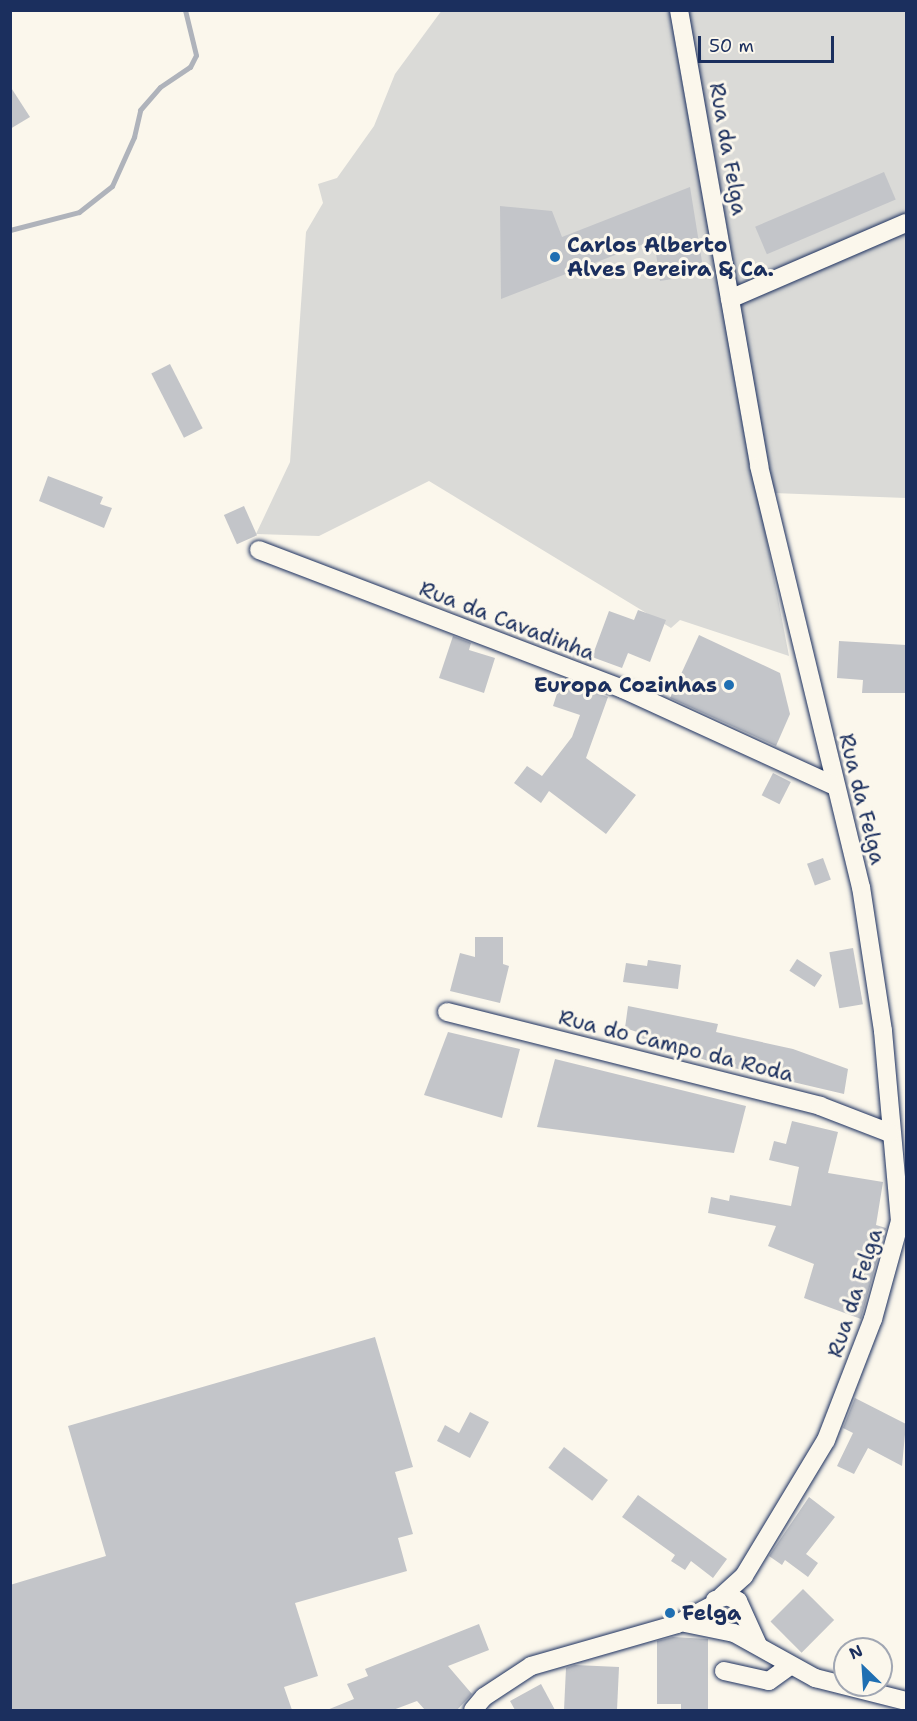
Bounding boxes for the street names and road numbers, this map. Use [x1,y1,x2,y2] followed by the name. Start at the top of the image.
[704,81,752,217] street label: Rua da Felga
[416,576,598,666] street label: Rua da Cavadinha
[834,731,890,867] street label: Rua da Felga
[556,1005,796,1087] street label: Rua do Campo da Roda
[822,1225,888,1361] street label: Rua da Felga

